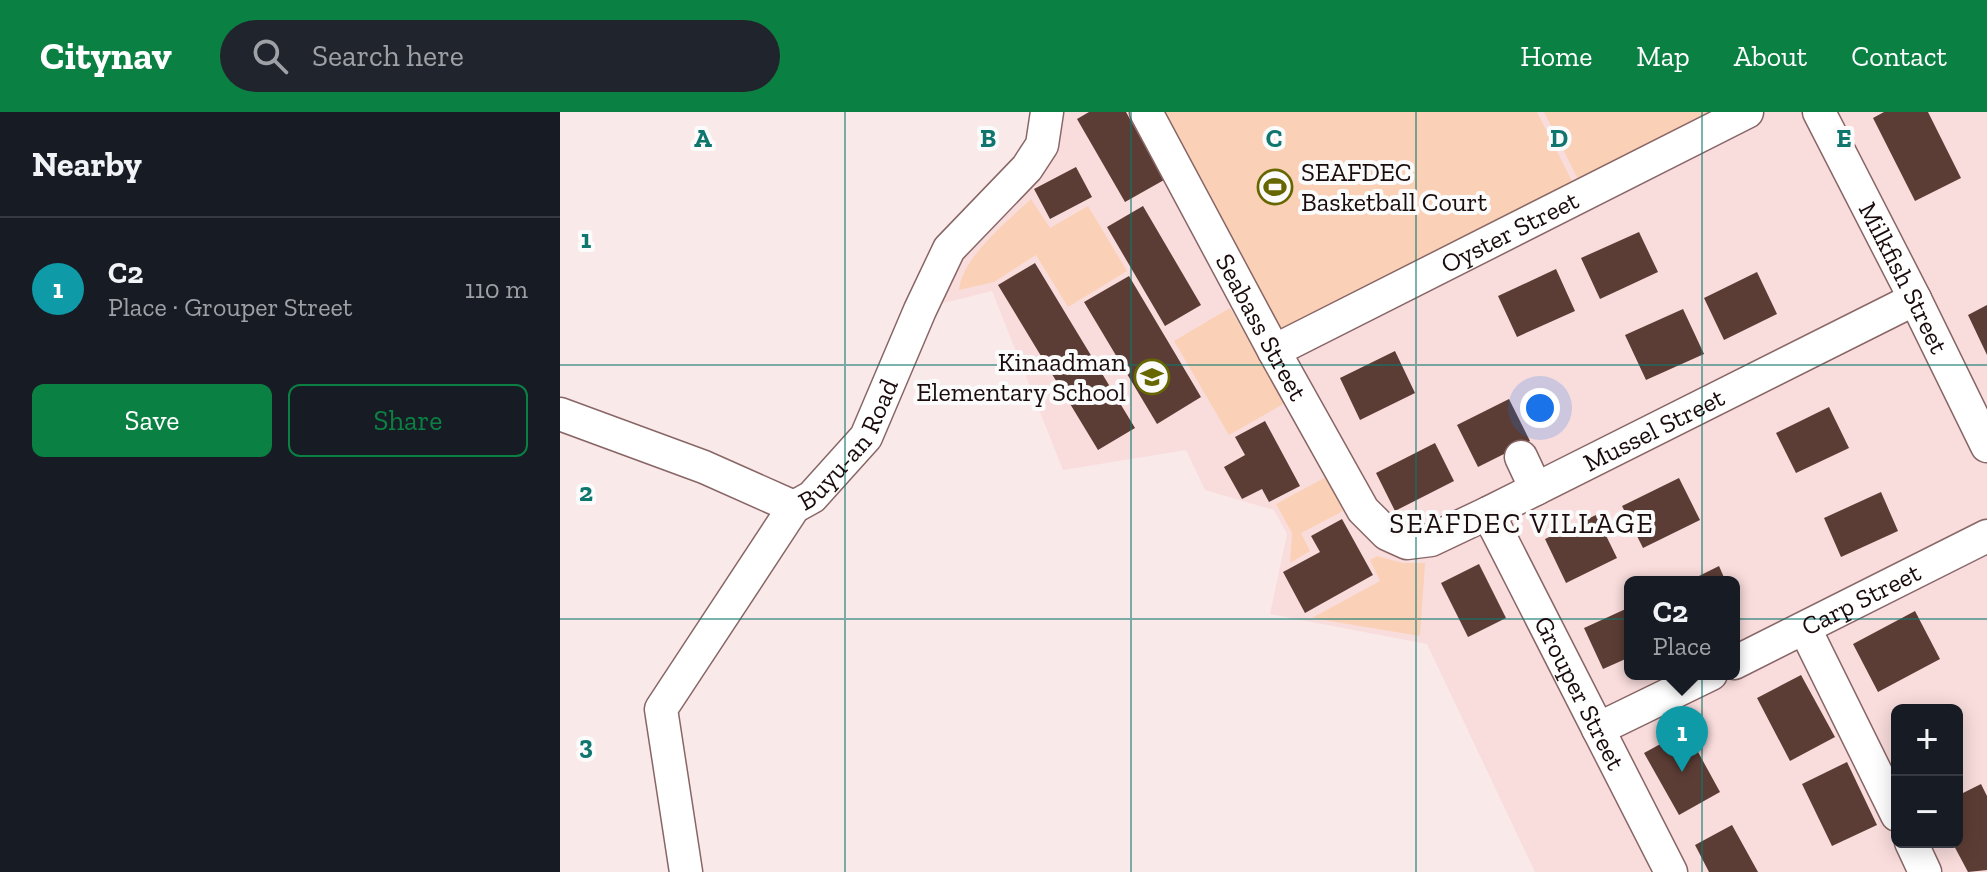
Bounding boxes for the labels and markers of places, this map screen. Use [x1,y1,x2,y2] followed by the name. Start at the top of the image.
[1301,156,1487,218] place label: SEAFDEC Basketball Court
[1256,168,1294,206] sports icon: SEAFDEC Basketball Court
[916,346,1126,408] place label: Kinaadman Elementary School
[1133,358,1171,396] school or university icon: Kinaadman Elementary School
[1656,706,1708,772] pin: 1

